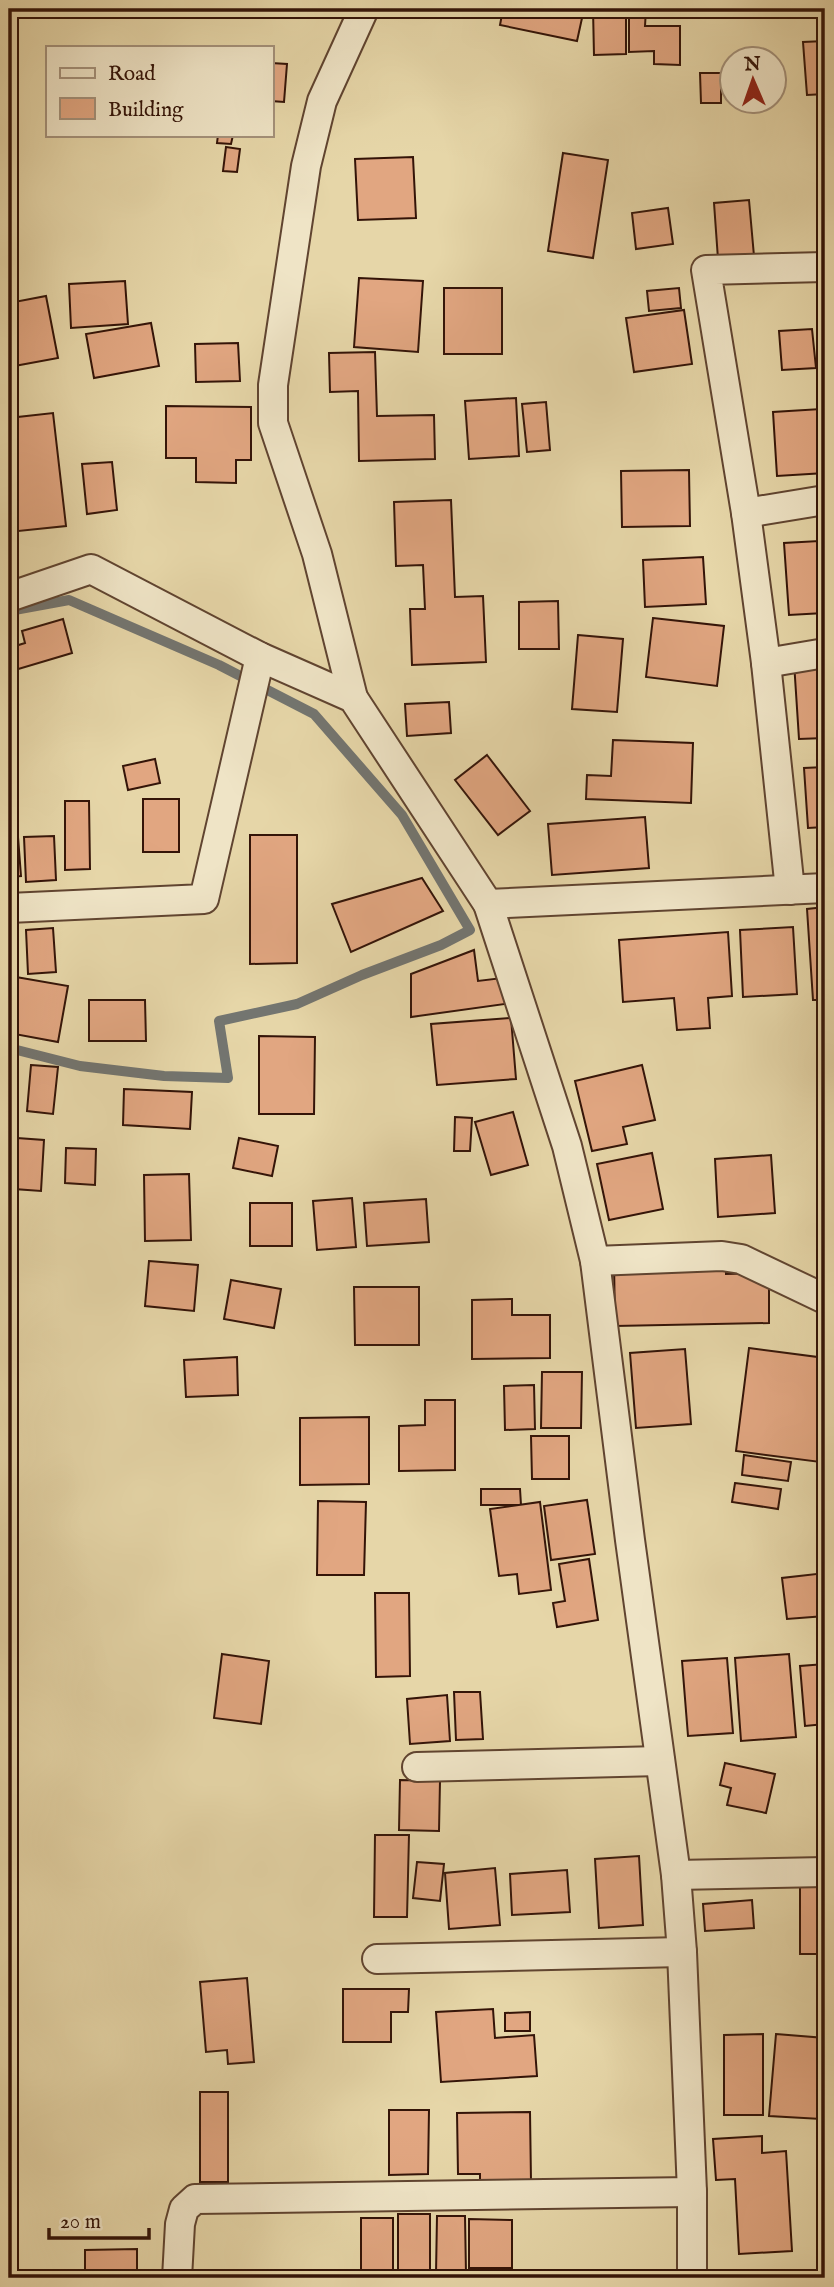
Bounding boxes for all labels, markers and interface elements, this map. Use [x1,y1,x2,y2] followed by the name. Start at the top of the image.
[46,46,273,136] legend
[718,46,788,116] north arrow
[743,53,762,77] text: N
[108,61,156,88] text: Road
[108,97,184,124] text: Building
[49,2196,149,2240] scale bar
[60,2209,101,2236] text: 20 m

